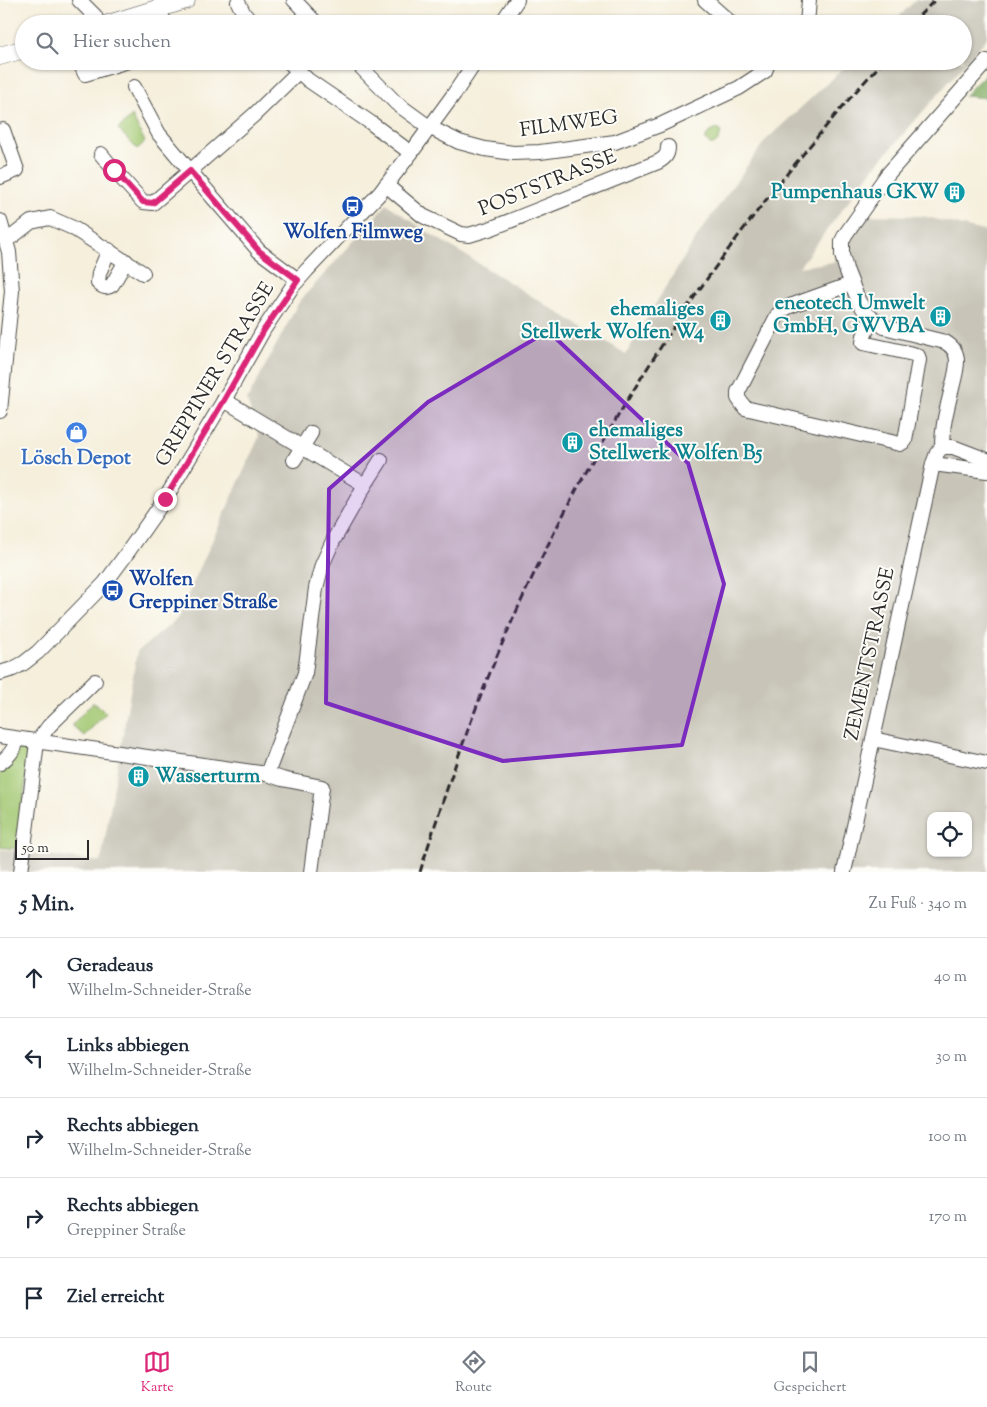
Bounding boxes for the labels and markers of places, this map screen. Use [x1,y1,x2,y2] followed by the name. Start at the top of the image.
[771,179,940,208] place label: Pumpenhaus GKW
[943,181,967,205] building icon: Pumpenhaus GKW
[341,195,365,219] bus stop icon: Wolfen Filmweg
[283,219,423,248] place label: Wolfen Filmweg
[773,290,926,342] place label: eneotech Umwelt GmbH, GWVBA
[521,296,704,348] place label: ehemaliges Stellwerk Wolfen W4
[929,304,953,328] building icon: eneotech Umwelt GmbH, GWVBA
[708,309,732,333] building icon: ehemaliges Stellwerk Wolfen W4
[589,417,762,469] place label: ehemaliges Stellwerk Wolfen B5
[64,421,88,445] shop icon: Lösch Depot
[561,430,585,454] building icon: ehemaliges Stellwerk Wolfen B5
[21,445,131,474] place label: Lösch Depot
[129,566,278,618] place label: Wolfen Greppiner Straße
[101,579,125,603] bus stop icon: Wolfen Greppiner Straße
[155,763,261,792] place label: Wasserturm
[127,765,151,789] building icon: Wasserturm

